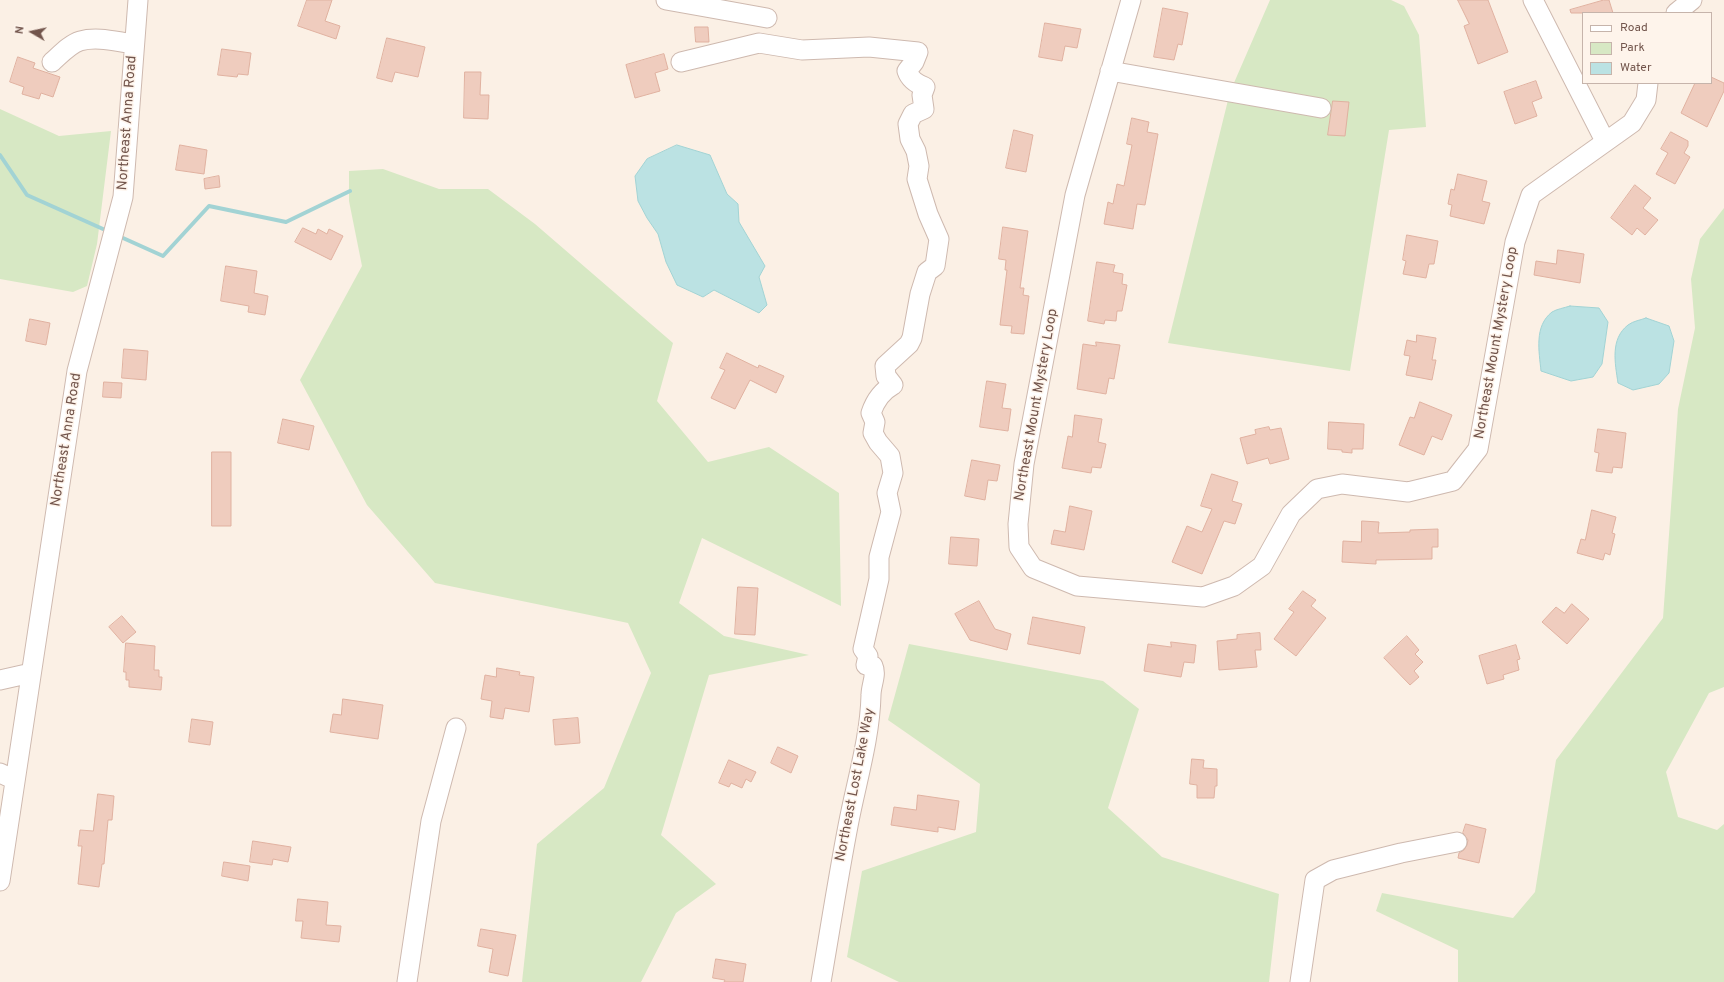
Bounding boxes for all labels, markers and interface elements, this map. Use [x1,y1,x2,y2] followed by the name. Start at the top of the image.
[12,12,52,52] north arrow
[1582,12,1712,84] legend
[1620,20,1648,36] text: Road
[13,25,28,35] text: N
[1620,40,1645,56] text: Park
[115,55,141,191] street label: Northeast Anna Road
[1620,60,1652,76] text: Water
[1472,246,1522,440] street label: Northeast Mount Mystery Loop
[1012,308,1062,502] street label: Northeast Mount Mystery Loop
[48,372,86,508] street label: Northeast Anna Road
[833,707,879,863] street label: Northeast Lost Lake Way

